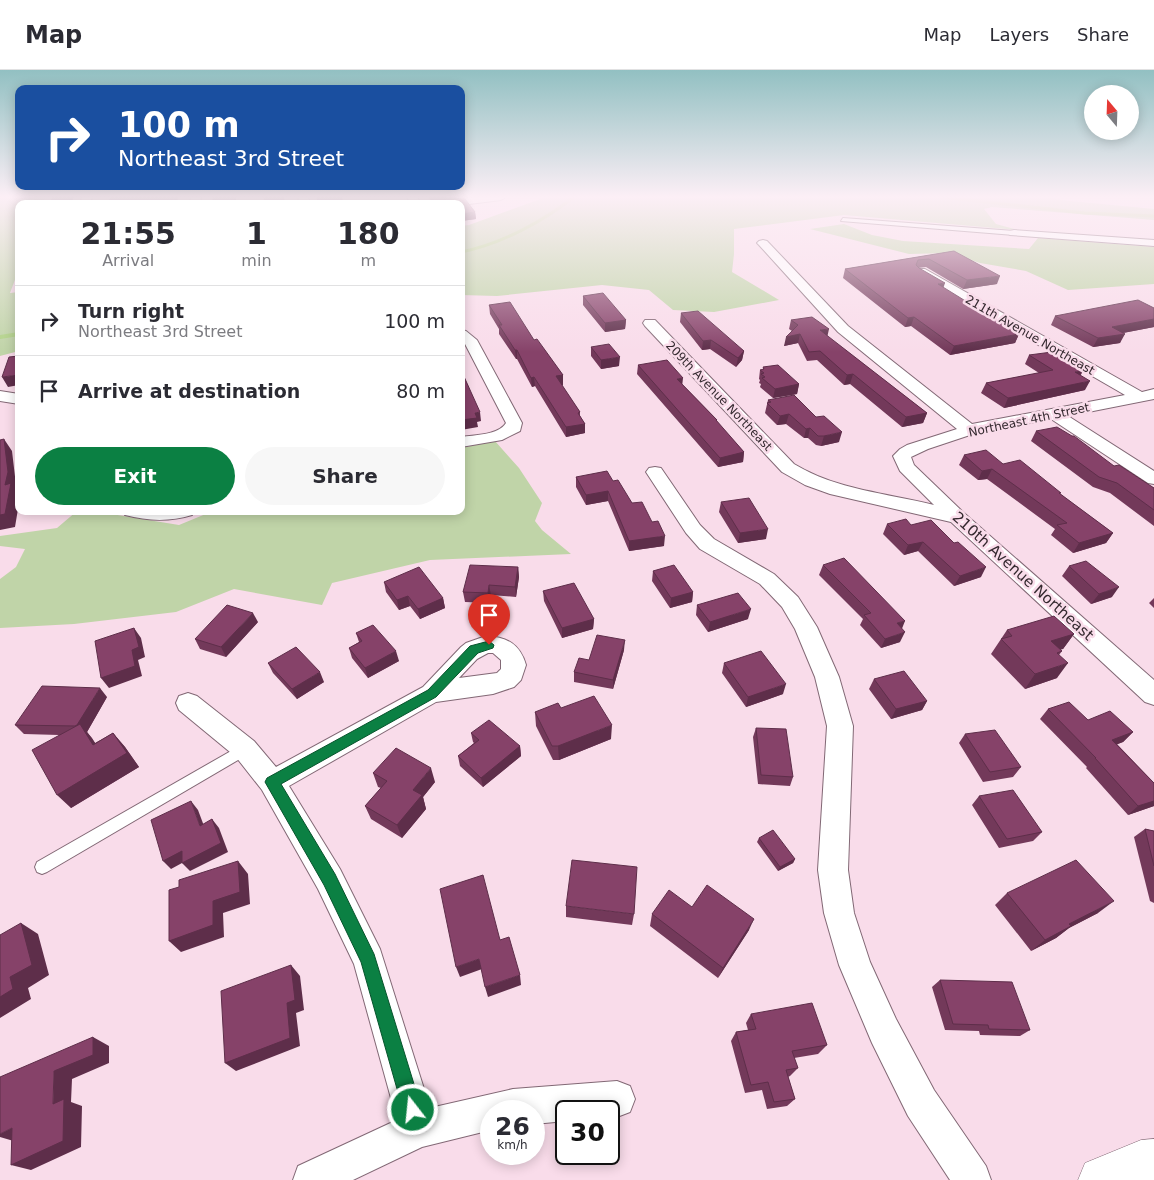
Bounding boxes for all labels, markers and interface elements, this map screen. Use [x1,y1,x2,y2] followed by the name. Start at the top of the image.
[25,21,82,49] text: Map
[923,24,961,45] text: Map
[989,24,1049,45] text: Layers
[1077,24,1129,45] text: Share
[1084,85,1139,140] north arrow
[1084,85,1139,140] map controls
[35,105,100,170] icon: right
[118,105,240,145] text: 100 m
[118,146,344,171] text: Northeast 3rd Street
[80,216,176,251] text: 21:55
[246,216,267,251] text: 1
[337,216,400,251] text: 180
[102,251,154,270] text: Arrival
[241,251,272,270] text: min
[360,251,376,270] text: m
[963,292,1097,378] street label: 211th Avenue Northeast
[78,300,184,322] text: Turn right
[35,307,63,335] icon: right
[384,310,445,332] text: 100 m
[78,322,242,341] text: Northeast 3rd Street
[663,338,775,454] street label: 209th Avenue Northeast
[35,377,63,405] icon: arrive
[78,380,300,402] text: Arrive at destination
[396,380,445,402] text: 80 m
[967,400,1091,440] street label: Northeast 4th Street
[35,447,235,505] button: Exit
[245,447,445,505] button: Share
[949,508,1097,644] street label: 210th Avenue Northeast
[468,594,510,645] pin
[475,601,503,629] icon: arrive
[386,1083,438,1135] position arrow
[555,1100,620,1165] speed limit sign: 30
[495,1112,530,1141] text: 26
[497,1138,528,1152] text: km/h

